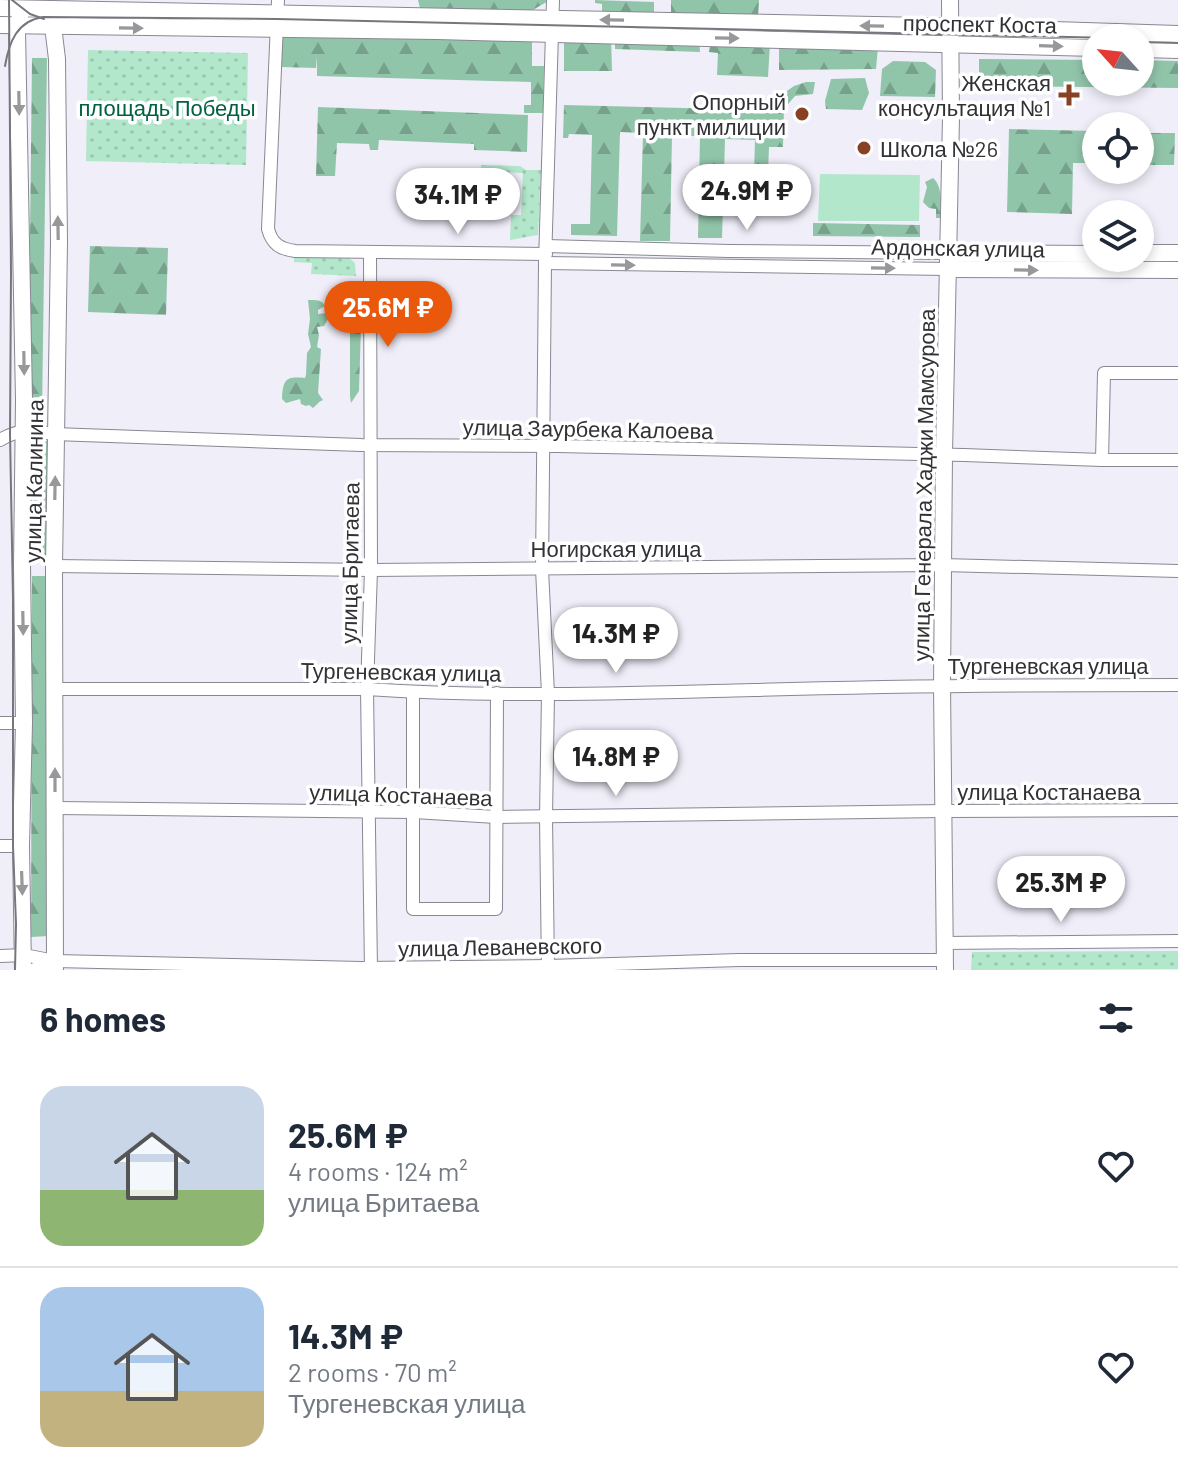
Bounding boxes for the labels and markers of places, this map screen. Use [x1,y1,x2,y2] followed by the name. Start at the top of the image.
[878,69,1051,121] place label: Женская консультация №1
[1058,84,1080,106] marker: Женская консультация №1
[637,88,786,140] place label: Опорный пункт милиции
[793,105,811,123] marker: Опорный пункт милиции
[880,135,998,161] place label: Школа №26
[855,139,873,157] marker: Школа №26
[673,164,821,232] pin: 24.9M ₽
[384,168,532,236] pin: 34.1M ₽
[314,281,462,349] pin: 25.6M ₽
[542,607,690,675] pin: 14.3M ₽
[542,730,690,798] pin: 14.8M ₽
[987,856,1135,924] pin: 25.3M ₽

